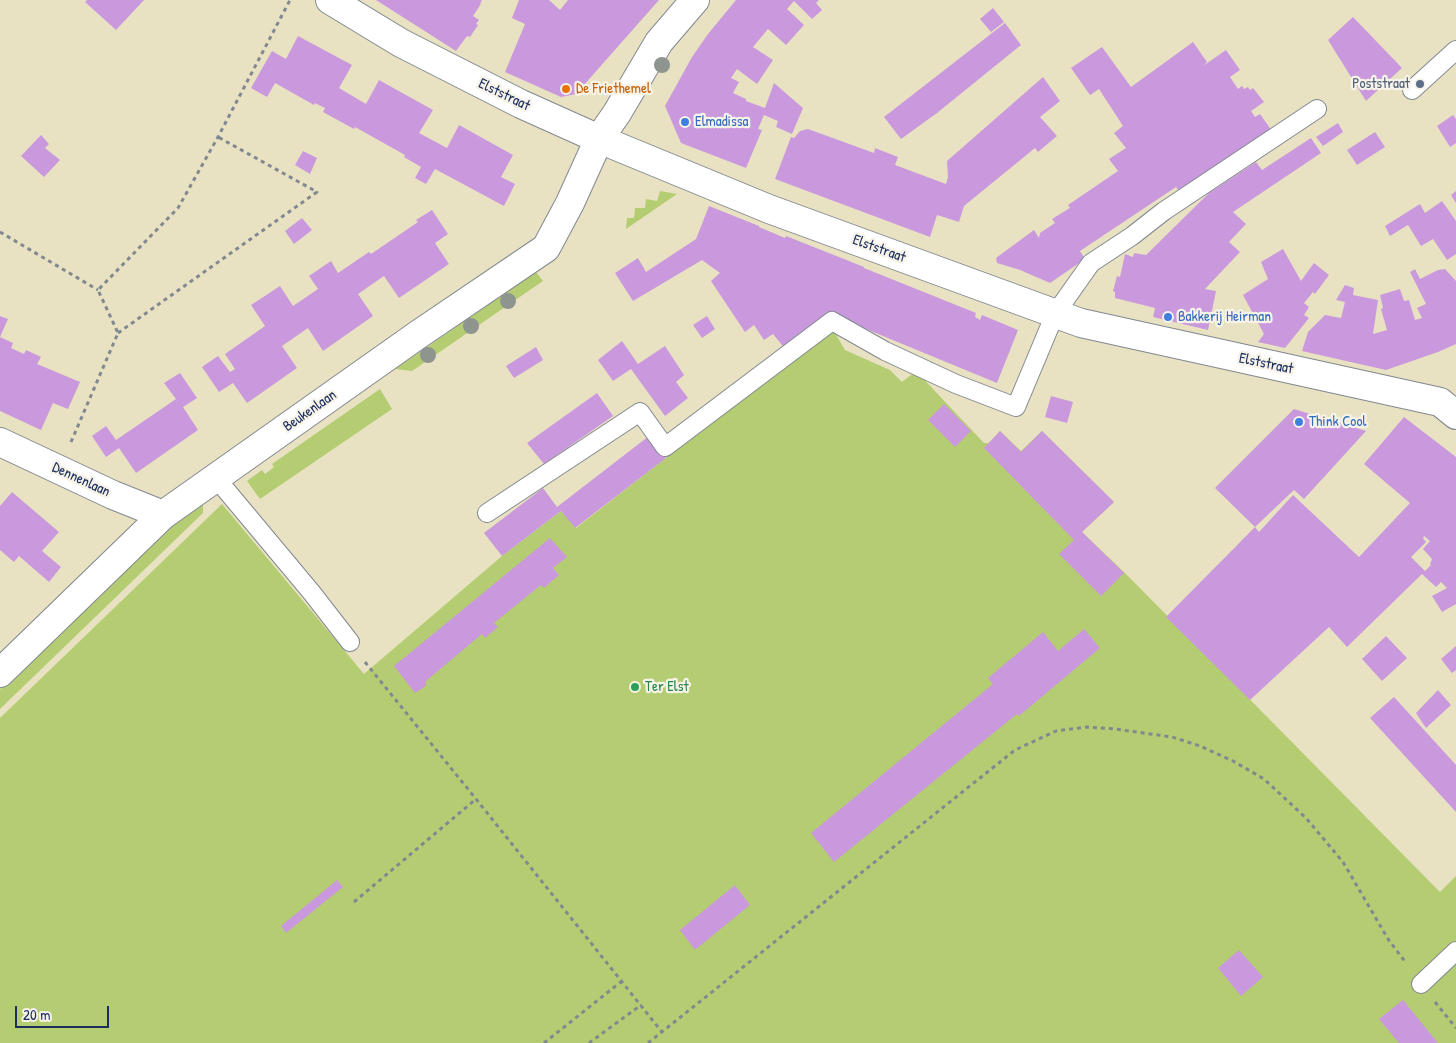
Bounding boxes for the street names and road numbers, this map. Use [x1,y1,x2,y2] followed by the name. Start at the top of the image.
[475,75,533,115] street label: Elststraat
[850,231,908,267] street label: Elststraat
[1237,349,1295,379] street label: Elststraat
[280,386,340,436] street label: Beukenlaan
[49,459,113,501] street label: Dennenlaan

